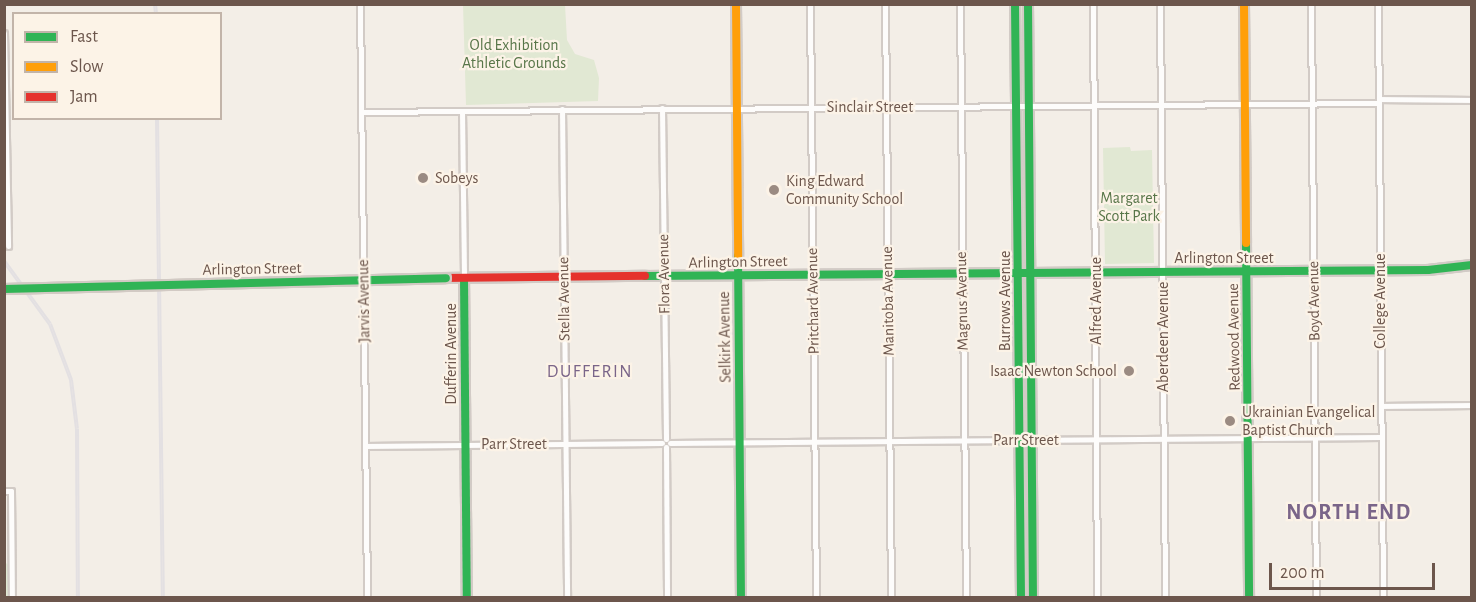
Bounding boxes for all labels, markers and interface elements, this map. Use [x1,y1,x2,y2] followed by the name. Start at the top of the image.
[12,12,222,120] legend
[70,28,98,46] text: Fast
[462,35,566,73] park label: Old Exhibition Athletic Grounds
[70,58,103,76] text: Slow
[70,88,98,106] text: Jam
[827,97,913,117] street label: Sinclair Street
[435,168,478,188] place label: Sobeys
[416,171,430,185] marker: Sobeys
[786,171,903,209] place label: King Edward Community School
[767,183,781,197] marker: King Edward Community School
[1098,188,1160,226] park label: Margaret Scott Park
[654,234,674,314] street label: Flora Avenue
[877,246,899,356] street label: Manitoba Avenue
[802,248,824,354] street label: Pritchard Avenue
[1174,248,1274,268] street label: Arlington Street
[952,251,972,351] street label: Magnus Avenue
[995,251,1015,351] street label: Burrows Avenue
[688,252,788,272] street label: Arlington Street
[1370,253,1390,349] street label: College Avenue
[554,257,574,341] street label: Stella Avenue
[1086,257,1106,345] street label: Alfred Avenue
[202,259,302,279] street label: Arlington Street
[354,259,374,343] street label: Jarvis Avenue
[1304,261,1324,341] street label: Boyd Avenue
[1153,282,1173,392] street label: Aberdeen Avenue
[1223,283,1245,391] street label: Redwood Avenue
[715,291,735,383] street label: Selkirk Avenue
[441,303,461,405] street label: Dufferin Avenue
[547,361,633,383] district label: DUFFERIN
[990,361,1117,381] place label: Isaac Newton School
[1122,364,1136,378] marker: Isaac Newton School
[1242,402,1375,440] place label: Ukrainian Evangelical Baptist Church
[1223,414,1237,428] marker: Ukrainian Evangelical Baptist Church
[993,430,1059,450] street label: Parr Street
[481,434,547,454] street label: Parr Street
[1286,500,1412,526] district label: NORTH END
[1272,551,1438,589] scale bar
[1280,564,1325,582] text: 200 m

